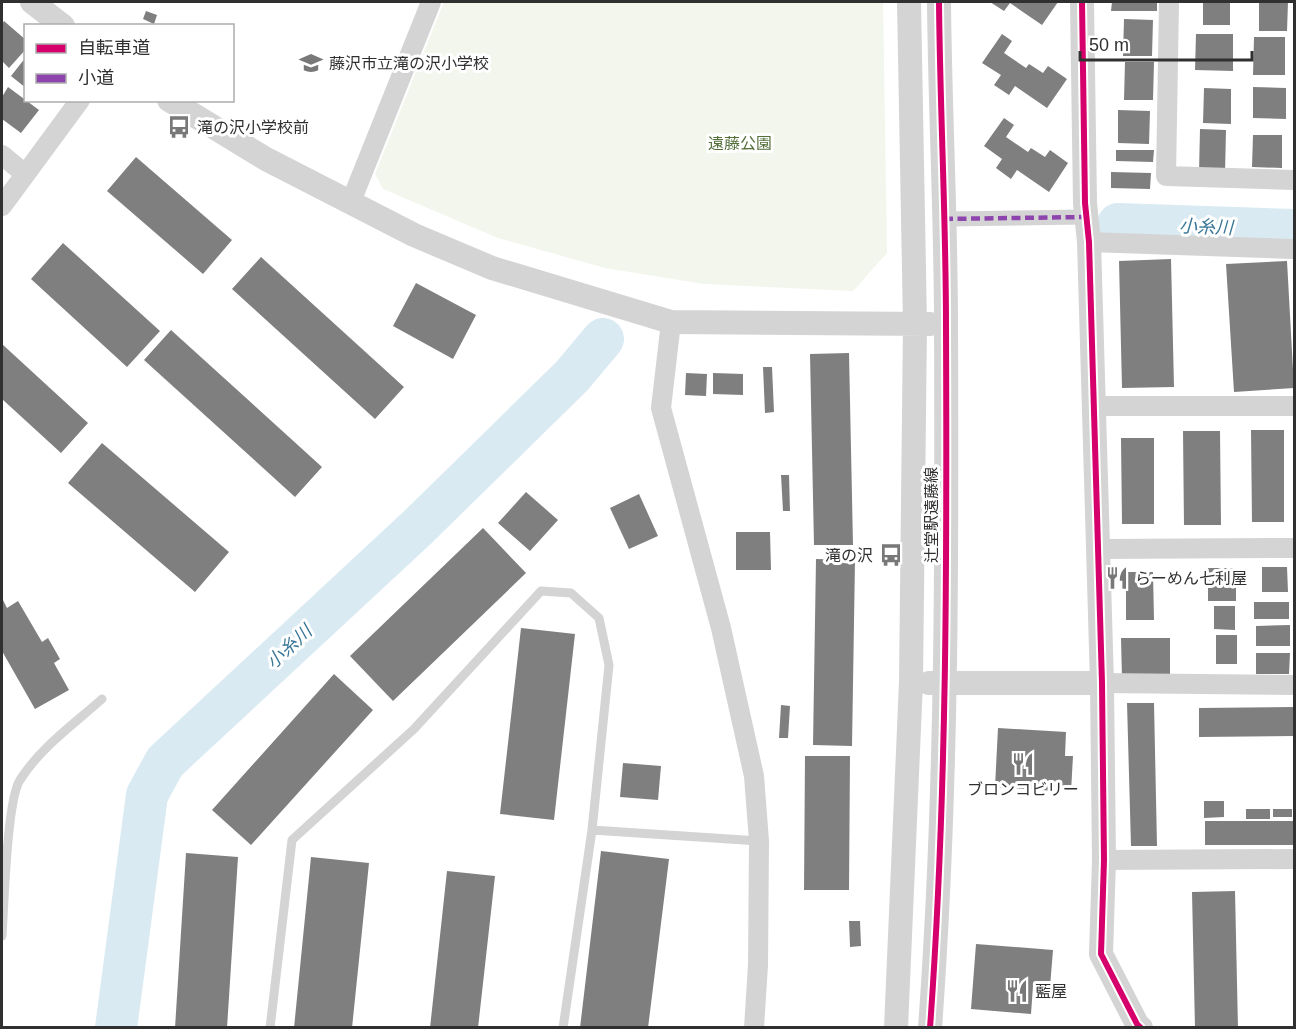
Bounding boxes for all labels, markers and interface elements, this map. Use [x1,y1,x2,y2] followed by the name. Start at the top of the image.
[24,24,234,102] legend
[1080,24,1252,62] scale bar
[1089,35,1129,55] text: 50 m
[78,38,150,58] text: 自転車道
[298,50,324,76] school or university icon: 藤沢市立滝の沢小学校
[329,55,489,72] place label: 藤沢市立滝の沢小学校
[78,68,114,88] text: 小道
[166,114,192,140] bus stop icon: 滝の沢小学校前
[197,119,309,136] place label: 滝の沢小学校前
[708,135,772,152] park label: 遠藤公園
[1179,216,1235,238] water label: 小糸川
[923,467,940,563] street label: 辻堂駅遠藤線
[878,542,904,568] bus stop icon: 滝の沢
[825,547,873,564] place label: 滝の沢
[1104,565,1130,591] restaurant icon: らーめん七利屋
[1135,570,1247,587] place label: らーめん七利屋
[262,620,317,673] water label: 小糸川
[1010,751,1036,777] restaurant icon: ブロンコビリー
[967,781,1079,798] place label: ブロンコビリー
[1004,978,1030,1004] restaurant icon: 藍屋
[1035,983,1067,1000] place label: 藍屋

